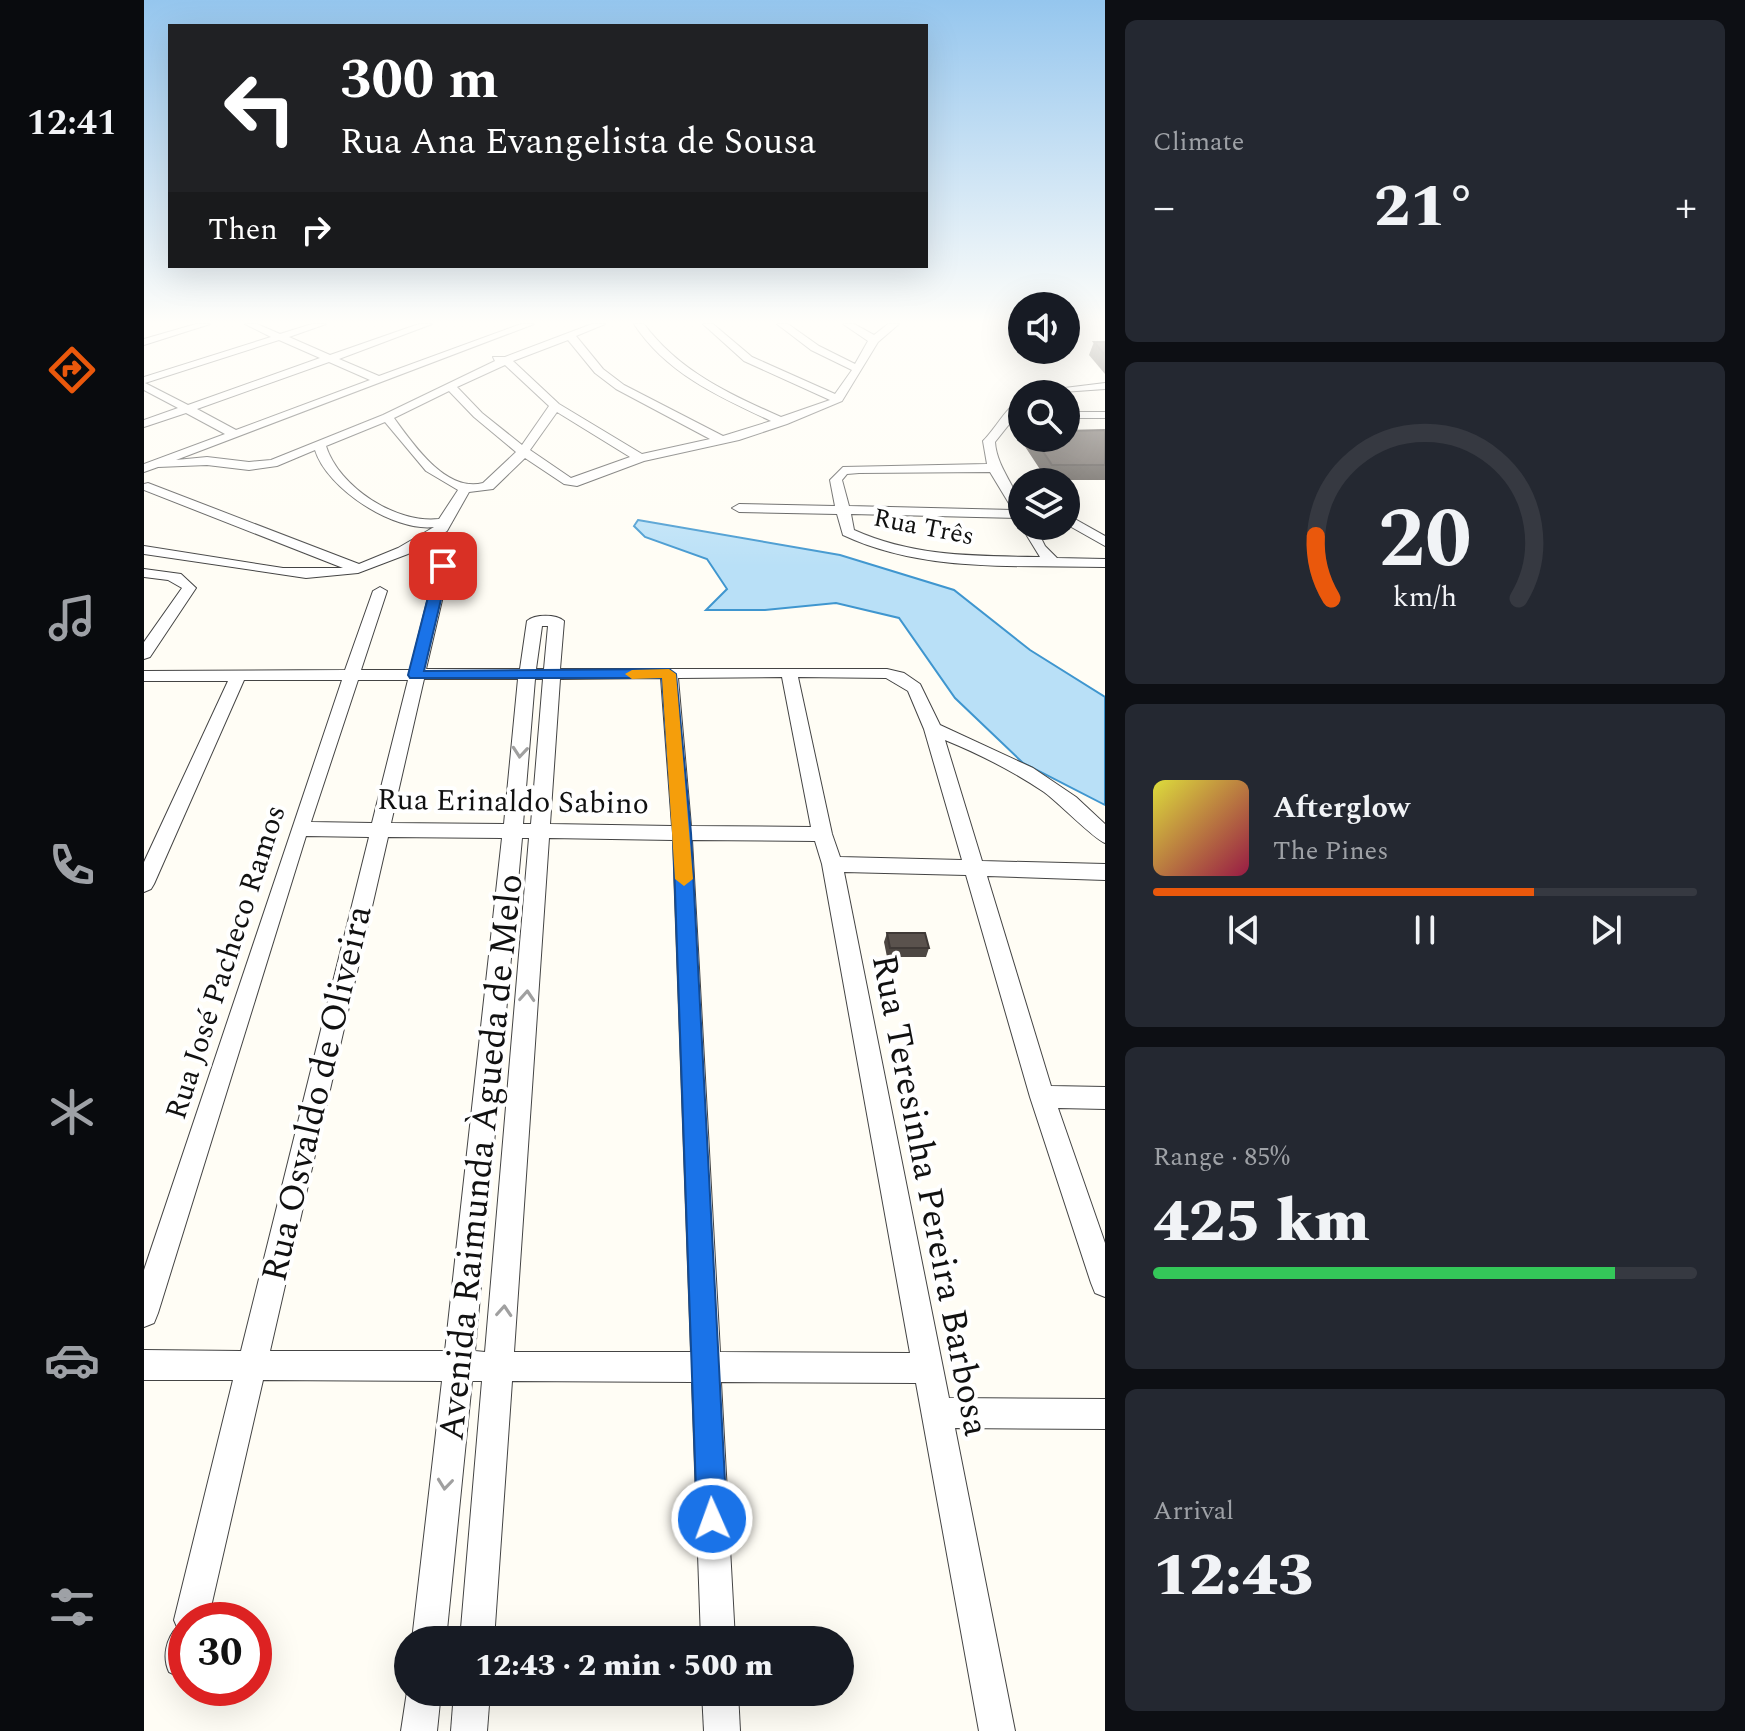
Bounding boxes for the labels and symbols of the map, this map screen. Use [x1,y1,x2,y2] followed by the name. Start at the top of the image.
[870,498,978,556] street label: Rua Três
[409,532,477,600] pin
[511,746,528,759] one-way arrow
[377,777,649,827] street label: Rua Erinaldo Sabino
[153,799,299,1126] street label: Rua José Pacheco Ramos
[424,871,539,1443] street label: Avenida Raimunda Àgueda de Melo
[247,900,388,1287] street label: Rua Osvaldo de Oliveira
[856,950,1003,1442] street label: Rua Teresinha Pereira Barbosa
[518,989,535,1002] one-way arrow
[495,1304,512,1317] one-way arrow
[670,1477,754,1561] position arrow
[437,1478,454,1491] one-way arrow
[168,1602,272,1706] speed limit sign: 30

